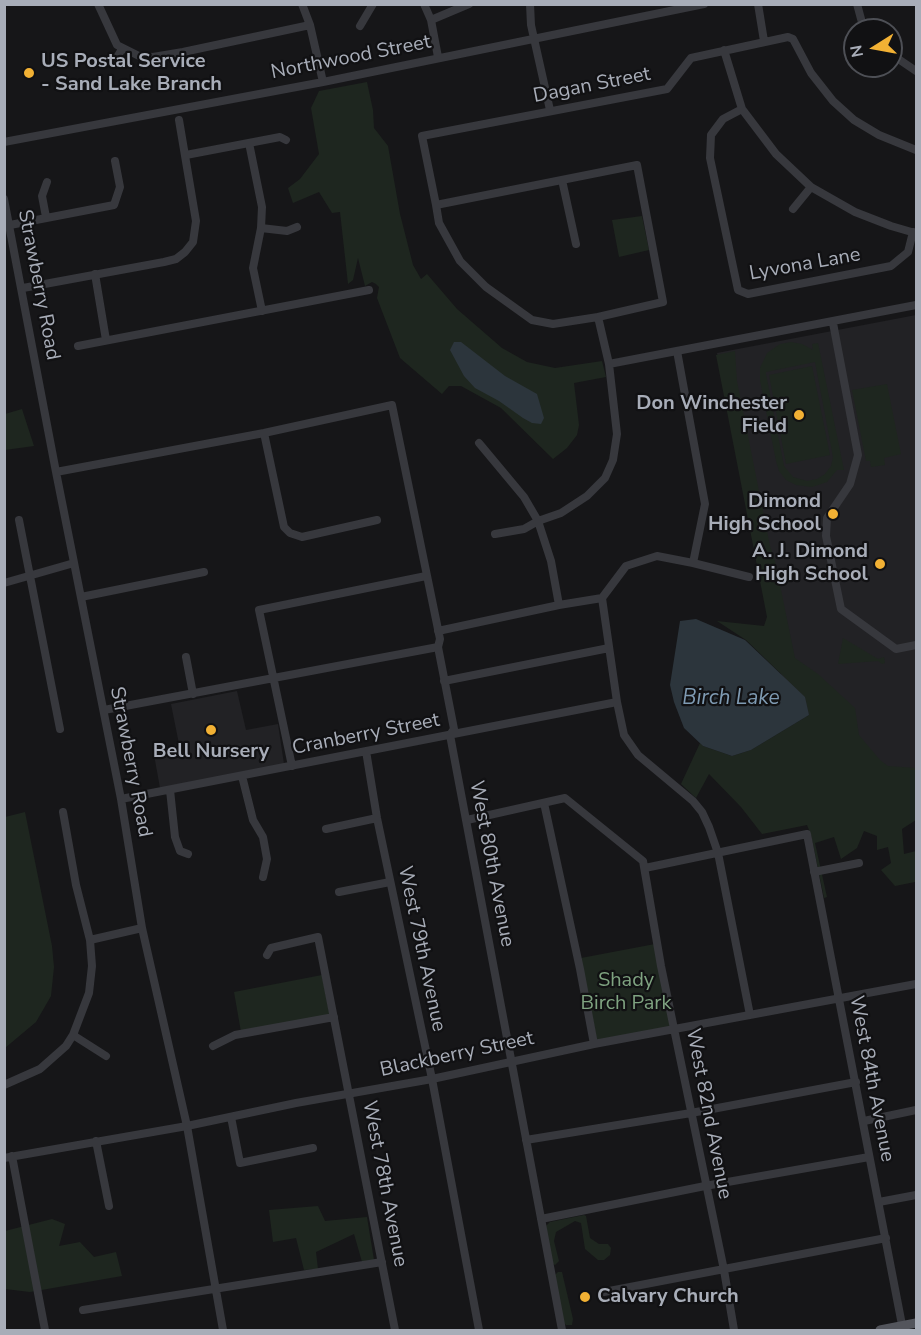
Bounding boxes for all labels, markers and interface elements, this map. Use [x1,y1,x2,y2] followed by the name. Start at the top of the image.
[843,18,903,78] north arrow
[269,31,433,85] street label: Northwood Street
[845,43,869,59] text: N
[41,50,222,97] place label: US Postal Service - Sand Lake Branch
[531,63,653,109] street label: Dagan Street
[22,66,36,80] marker: US Postal Service - Sand Lake Branch
[12,208,64,362] street label: Strawberry Road
[748,243,862,287] street label: Lyvona Lane
[636,392,787,439] place label: Don Winchester Field
[792,408,806,422] marker: Don Winchester Field
[708,490,821,537] place label: Dimond High School
[826,507,840,521] marker: Dimond High School
[752,540,868,587] place label: A. J. Dimond High School
[873,557,887,571] marker: A. J. Dimond High School
[104,685,156,839] street label: Strawberry Road
[682,686,780,712] water label: Birch Lake
[290,709,442,761] street label: Cranberry Street
[204,723,218,737] marker: Bell Nursery
[153,740,269,764] place label: Bell Nursery
[463,779,519,949] street label: West 80th Avenue
[392,864,450,1034] street label: West 79th Avenue
[581,969,671,1016] park label: Shady Birch Park
[843,994,899,1164] street label: West 84th Avenue
[378,1027,536,1083] street label: Blackberry Street
[680,1027,736,1201] street label: West 82nd Avenue
[356,1099,412,1269] street label: West 78th Avenue
[597,1285,739,1309] place label: Calvary Church
[578,1290,592,1304] marker: Calvary Church

